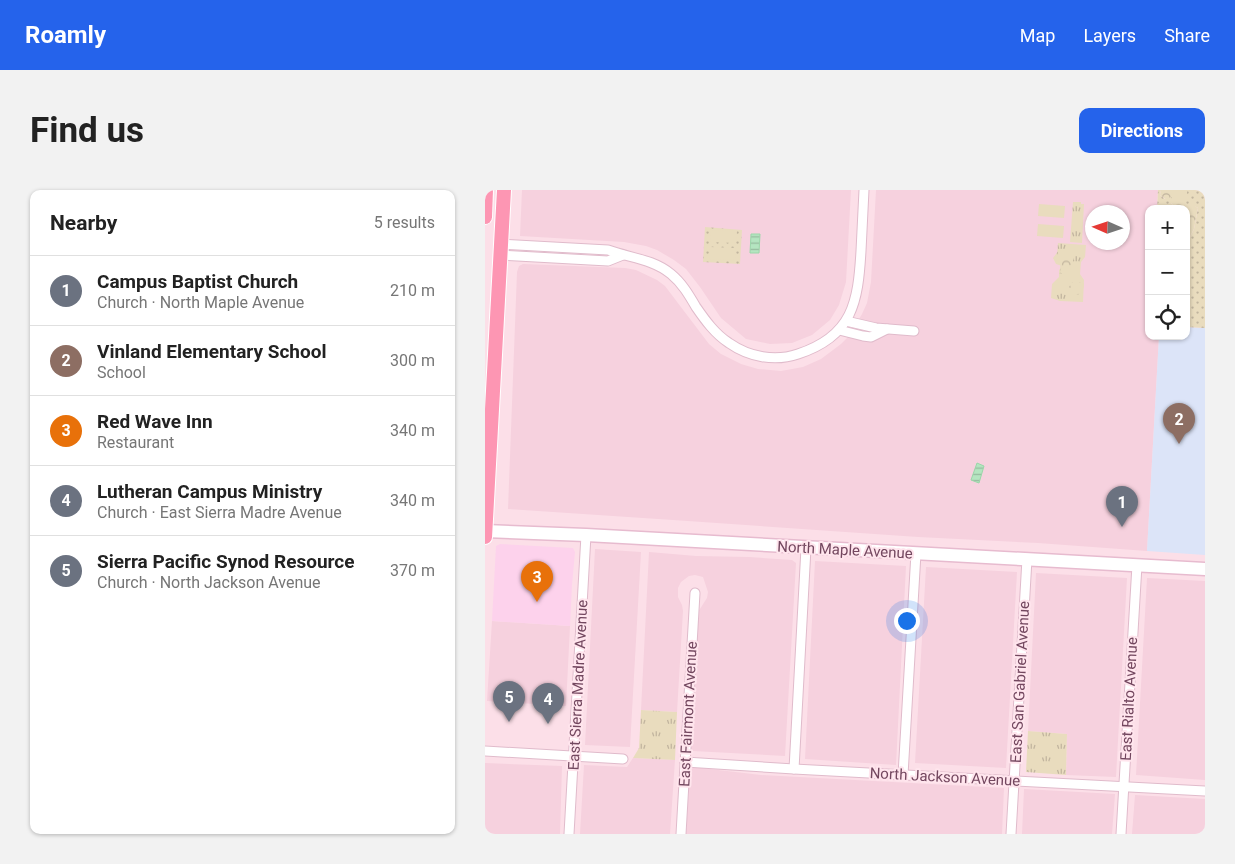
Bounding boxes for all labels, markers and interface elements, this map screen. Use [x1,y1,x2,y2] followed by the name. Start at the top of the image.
[25,21,106,49] text: Roamly
[1020,25,1055,46] text: Map
[1083,25,1136,46] text: Layers
[1164,25,1210,46] text: Share
[1079,108,1205,153] button: Directions
[30,110,144,151] text: Find us
[1085,205,1130,250] north arrow
[1145,205,1190,340] map controls
[1145,205,1190,250] button: +
[50,211,117,235] text: Nearby
[374,213,435,232] text: 5 results
[1145,250,1190,295] button: −
[97,270,298,293] text: Campus Baptist Church
[61,281,71,300] text: 1
[390,281,435,300] text: 210 m
[97,293,304,312] text: Church · North Maple Avenue
[1145,295,1190,340] button: locate
[97,340,326,363] text: Vinland Elementary School
[61,351,71,370] text: 2
[390,351,435,370] text: 300 m
[97,363,146,382] text: School
[1163,403,1195,444] pin: 2
[97,410,213,433] text: Red Wave Inn
[61,421,71,440] text: 3
[390,421,435,440] text: 340 m
[97,433,174,452] text: Restaurant
[97,480,322,503] text: Lutheran Campus Ministry
[1106,486,1138,527] pin: 1
[61,491,71,510] text: 4
[390,491,435,510] text: 340 m
[97,503,342,522] text: Church · East Sierra Madre Avenue
[777,537,913,563] street label: North Maple Avenue
[97,550,355,573] text: Sierra Pacific Synod Resource
[61,561,71,580] text: 5
[390,561,435,580] text: 370 m
[521,561,553,602] pin: 3
[97,573,321,592] text: Church · North Jackson Avenue
[565,599,591,771] street label: East Sierra Madre Avenue
[1007,601,1033,763] street label: East San Gabriel Avenue
[894,608,920,634] your location
[1117,637,1141,761] street label: East Rialto Avenue
[675,641,701,787] street label: East Fairmont Avenue
[493,681,525,722] pin: 5
[532,683,564,724] pin: 4
[869,764,1021,790] street label: North Jackson Avenue

